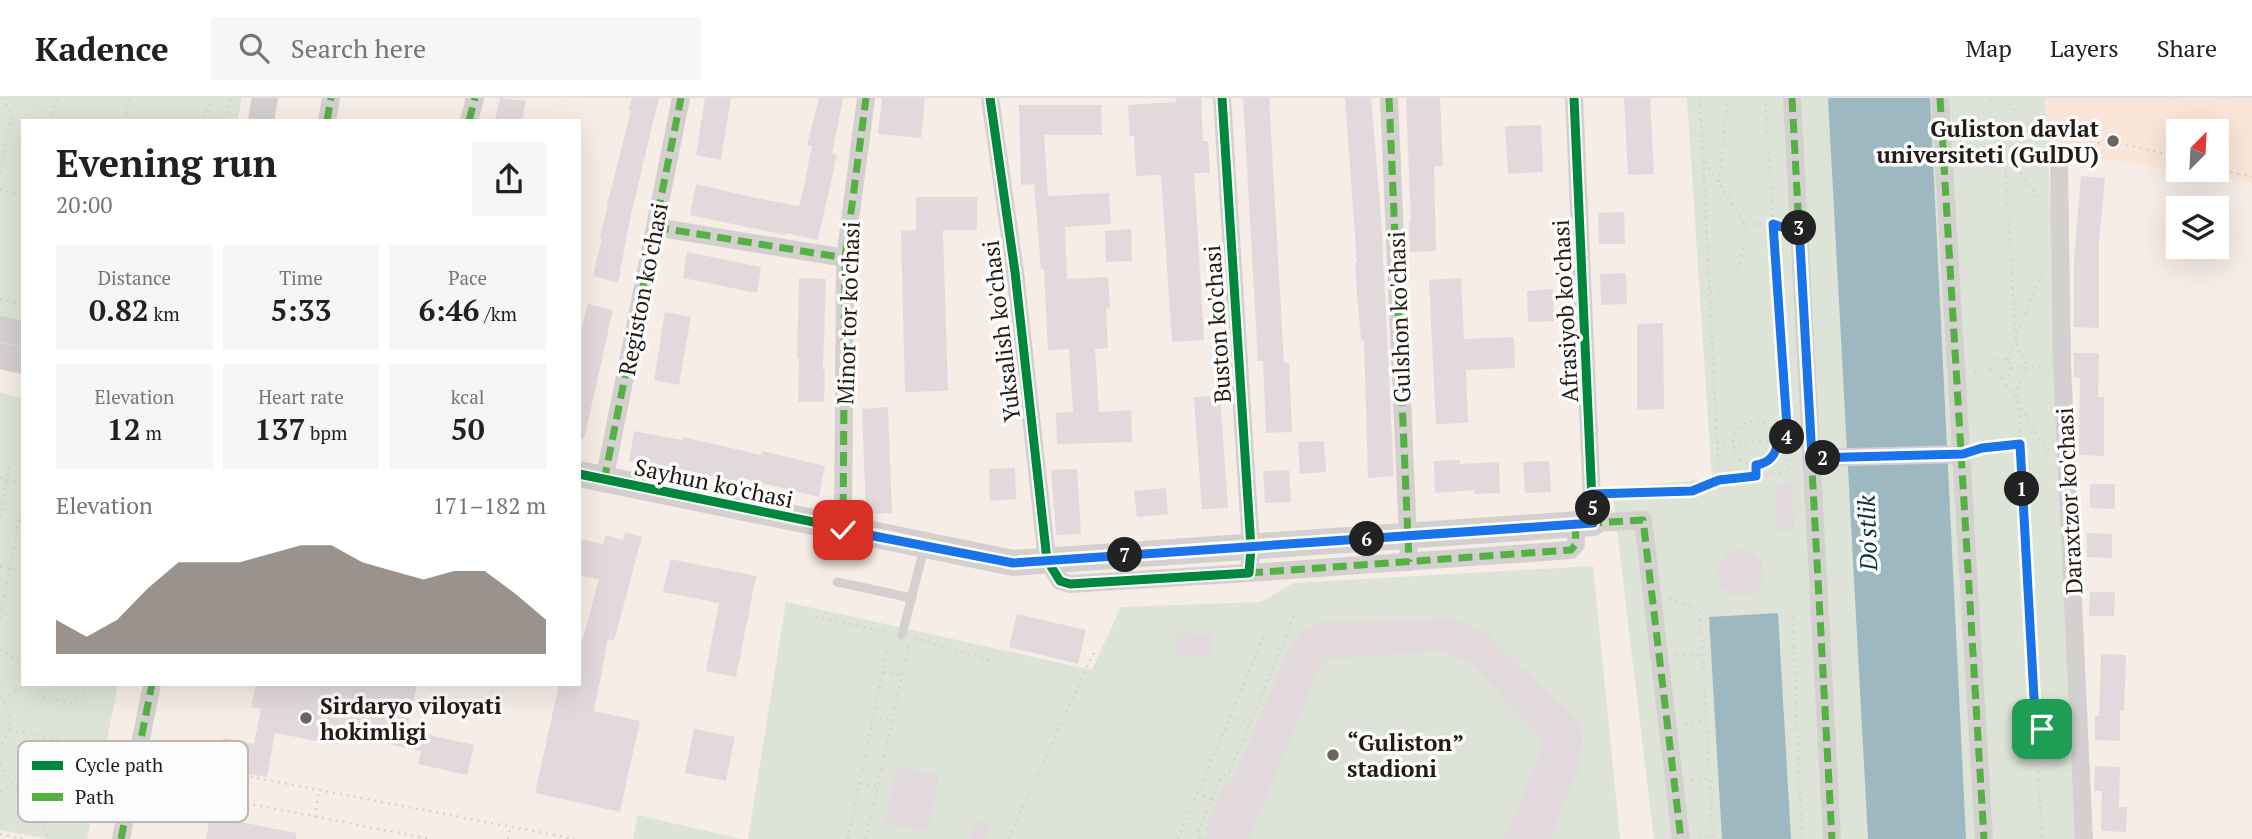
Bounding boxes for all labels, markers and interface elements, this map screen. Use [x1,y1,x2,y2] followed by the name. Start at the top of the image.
[211,17,701,80] search box
[35,27,169,70] text: Kadence
[235,29,273,67] icon: search
[291,31,426,65] text: Search here
[1965,32,2012,64] text: Map
[2050,32,2119,64] text: Layers
[2157,32,2217,64] text: Share
[1876,113,2099,170] place label: Guliston davlat universiteti (GulDU)
[2166,119,2230,182] north arrow
[2166,119,2229,259] map controls
[2105,133,2121,149] marker: Guliston davlat universiteti (GulDU)
[56,138,277,188] text: Evening run
[472,142,546,216] button: share
[56,189,113,220] text: 20:00
[2166,196,2229,259] button: layers
[611,200,675,378] street label: Registon ko'chasi
[1782,211,1816,246] pin: 3
[1793,215,1804,240] text: 3
[1545,219,1585,403] street label: Afrasiyob ko'chasi
[829,221,867,405] street label: Minor tor ko'chasi
[1381,231,1417,403] street label: Gulshon ko'chasi
[974,238,1028,424] street label: Yuksalish ko'chasi
[1196,244,1238,404] street label: Buston ko'chasi
[98,265,171,290] text: Distance
[279,265,323,290] text: Time
[448,265,487,290] text: Pace
[89,290,149,330] text: 0.82
[270,290,332,330] text: 5:33
[418,290,480,330] text: 6:46
[149,301,180,326] text: km
[480,301,517,326] text: /km
[94,384,174,409] text: Elevation
[258,384,344,409] text: Heart rate
[451,384,485,409] text: kcal
[2049,407,2089,595] street label: Daraxtzor ko'chasi
[107,409,141,449] text: 12
[255,409,305,449] text: 137
[451,409,485,449] text: 50
[141,420,162,445] text: m
[305,420,347,445] text: bpm
[1770,420,1804,454] pin: 4
[1781,424,1792,449] text: 4
[1806,440,1840,476] pin: 2
[1817,445,1828,470] text: 2
[632,451,796,515] street label: Sayhun ko'chasi
[2004,472,2039,506] pin: 1
[2016,476,2027,501] text: 1
[56,490,153,521] text: Elevation
[433,490,546,521] text: 171–182 m
[1576,490,1610,526] pin: 5
[1850,494,1884,572] water label: Do'stlik
[1587,495,1598,520] text: 5
[813,500,873,560] pin
[824,511,862,549] icon: check
[1350,522,1384,556] pin: 6
[1361,526,1372,551] text: 6
[1108,538,1142,573] pin: 7
[1119,542,1130,567] text: 7
[320,690,502,747] place label: Sirdaryo viloyati hokimligi
[2012,699,2072,759] pin
[298,710,314,726] marker: Sirdaryo viloyati hokimligi
[2023,710,2061,748] icon: arrive
[1347,727,1464,784] place label: “Guliston” stadioni
[18,741,248,822] legend
[1325,747,1341,763] marker: “Guliston” stadioni
[75,752,163,777] text: Cycle path
[75,784,114,809] text: Path

